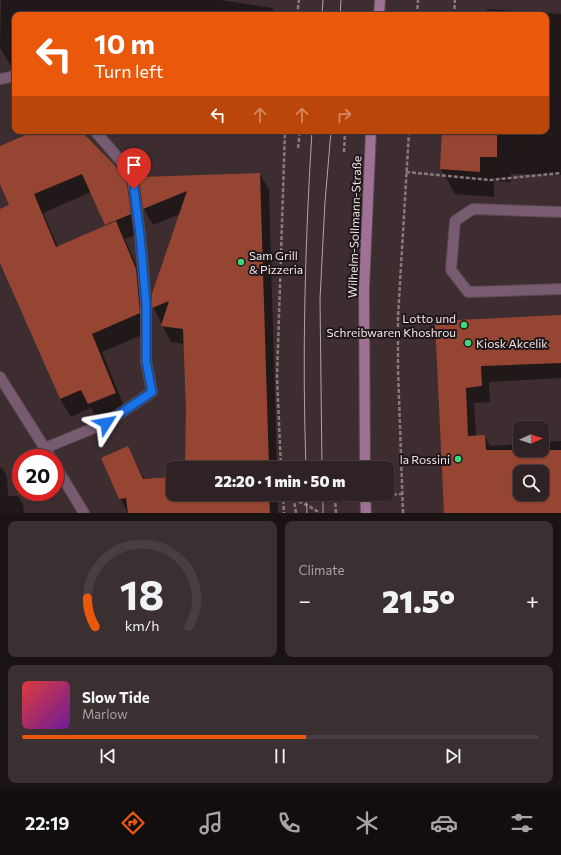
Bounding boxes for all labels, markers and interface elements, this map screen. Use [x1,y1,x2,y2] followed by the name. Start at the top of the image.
[94,26,155,60] text: 10 m
[28,28,80,80] icon: left
[94,60,163,82] text: Turn left
[207,104,229,126] icon: left
[249,104,271,126] icon: ahead
[291,104,313,126] icon: ahead
[333,104,355,126] icon: right
[117,148,151,189] pin
[123,154,145,176] icon: arrive
[345,156,363,298] street label: Wilhelm-Sollmann-Straße
[249,248,303,276] place label: Sam Grill & Pizzeria
[236,257,246,267] marker: Sam Grill & Pizzeria
[327,311,456,339] place label: Lotto und Schreibwaren Khoshrou
[459,320,469,330] marker: Lotto und Schreibwaren Khoshrou
[476,336,548,350] place label: Kiosk Akcelik
[463,338,473,348] marker: Kiosk Akcelik
[85,402,127,444] position arrow
[513,421,549,457] north arrow
[513,421,549,501] map controls
[12,449,64,501] speed limit sign: 20
[400,452,450,466] place label: la Rossini
[453,454,463,464] marker: la Rossini
[513,465,549,501] button: search
[215,472,345,490] text: 22:20 · 1 min · 50 m
[299,562,344,578] text: Climate
[120,568,165,619] text: 18
[382,582,455,619] text: 21.5°
[299,587,311,614] text: −
[526,587,539,614] text: +
[125,616,160,634] text: km/h
[82,688,150,706] text: Slow Tide
[82,706,128,722] text: Marlow
[97,745,119,767] icon: previous
[269,745,291,767] icon: pause
[442,745,464,767] icon: next
[119,809,147,837] icon: directions
[197,809,225,837] icon: music
[275,809,303,837] icon: phone
[353,809,381,837] icon: climate
[430,809,458,837] icon: car
[508,809,536,837] icon: filters
[25,812,69,834] text: 22:19

